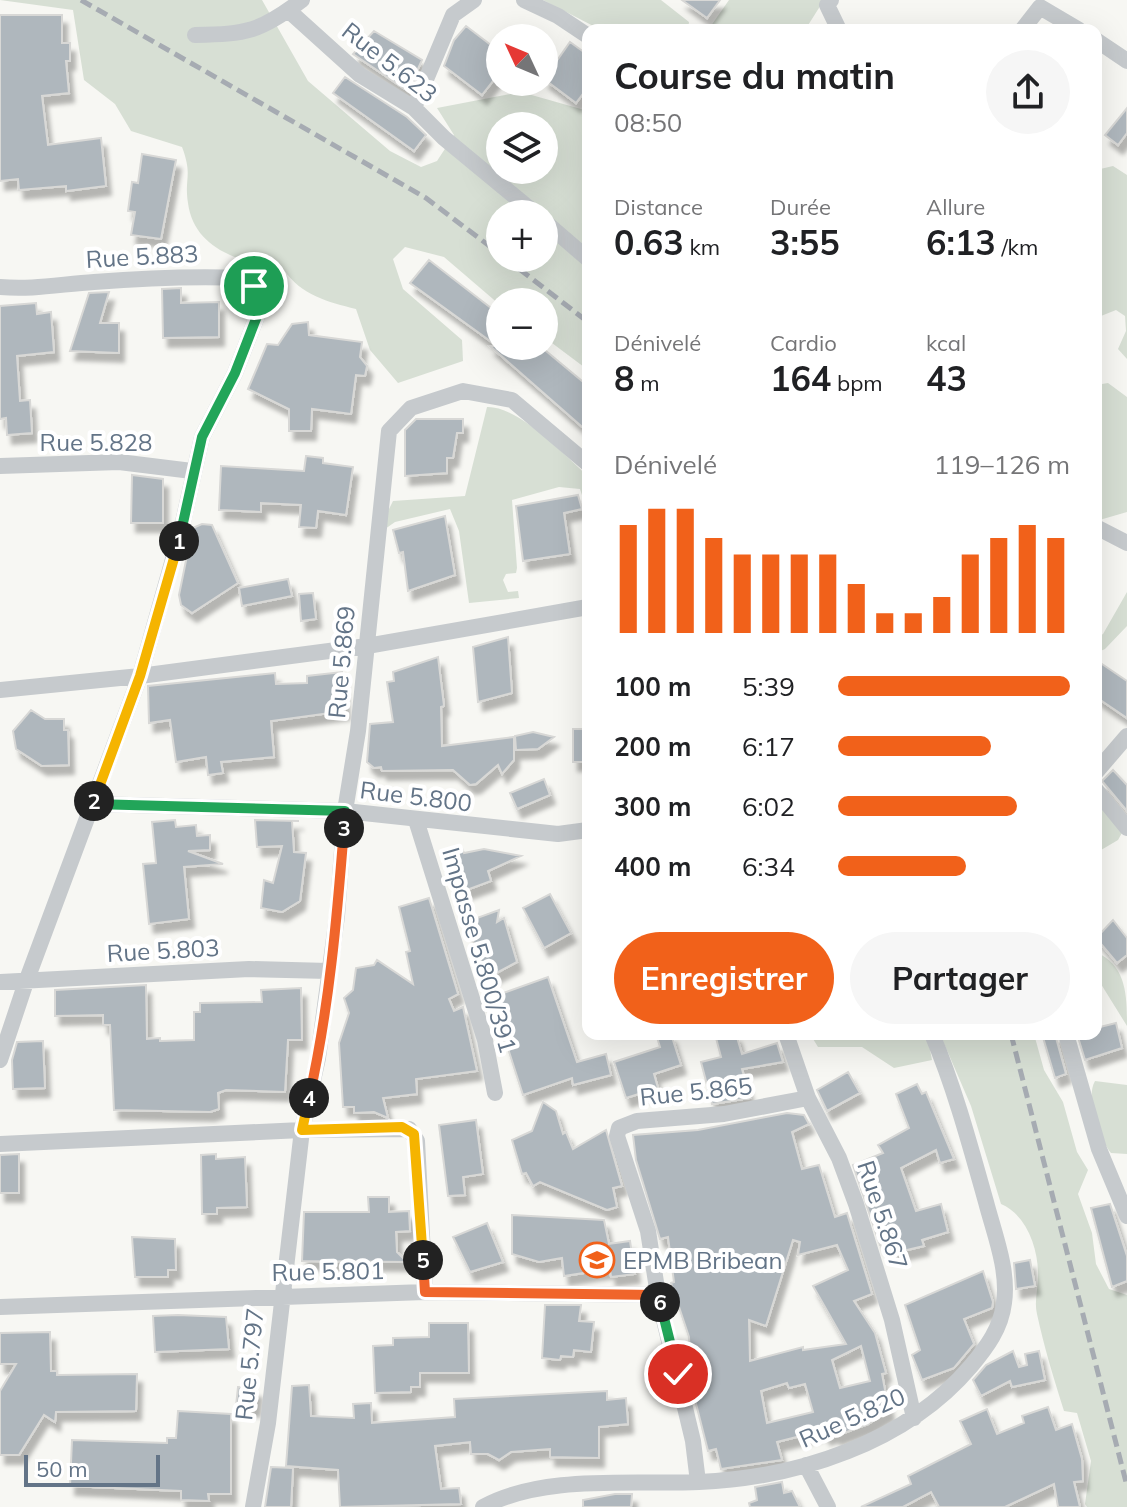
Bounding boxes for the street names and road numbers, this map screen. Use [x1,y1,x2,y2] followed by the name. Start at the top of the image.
[336,15,444,109] street label: Rue 5.623
[85,238,199,274] street label: Rue 5.883
[40,427,152,457] street label: Rue 5.828
[321,604,361,720] street label: Rue 5.869
[358,774,474,818] street label: Rue 5.800
[436,844,524,1056] street label: Impasse 5.800/391
[106,932,220,968] street label: Rue 5.803
[638,1070,754,1112] street label: Rue 5.865
[851,1157,915,1273] street label: Rue 5.867
[271,1255,385,1287] street label: Rue 5.801
[228,1306,270,1422] street label: Rue 5.797
[794,1380,910,1454] street label: Rue 5.820

